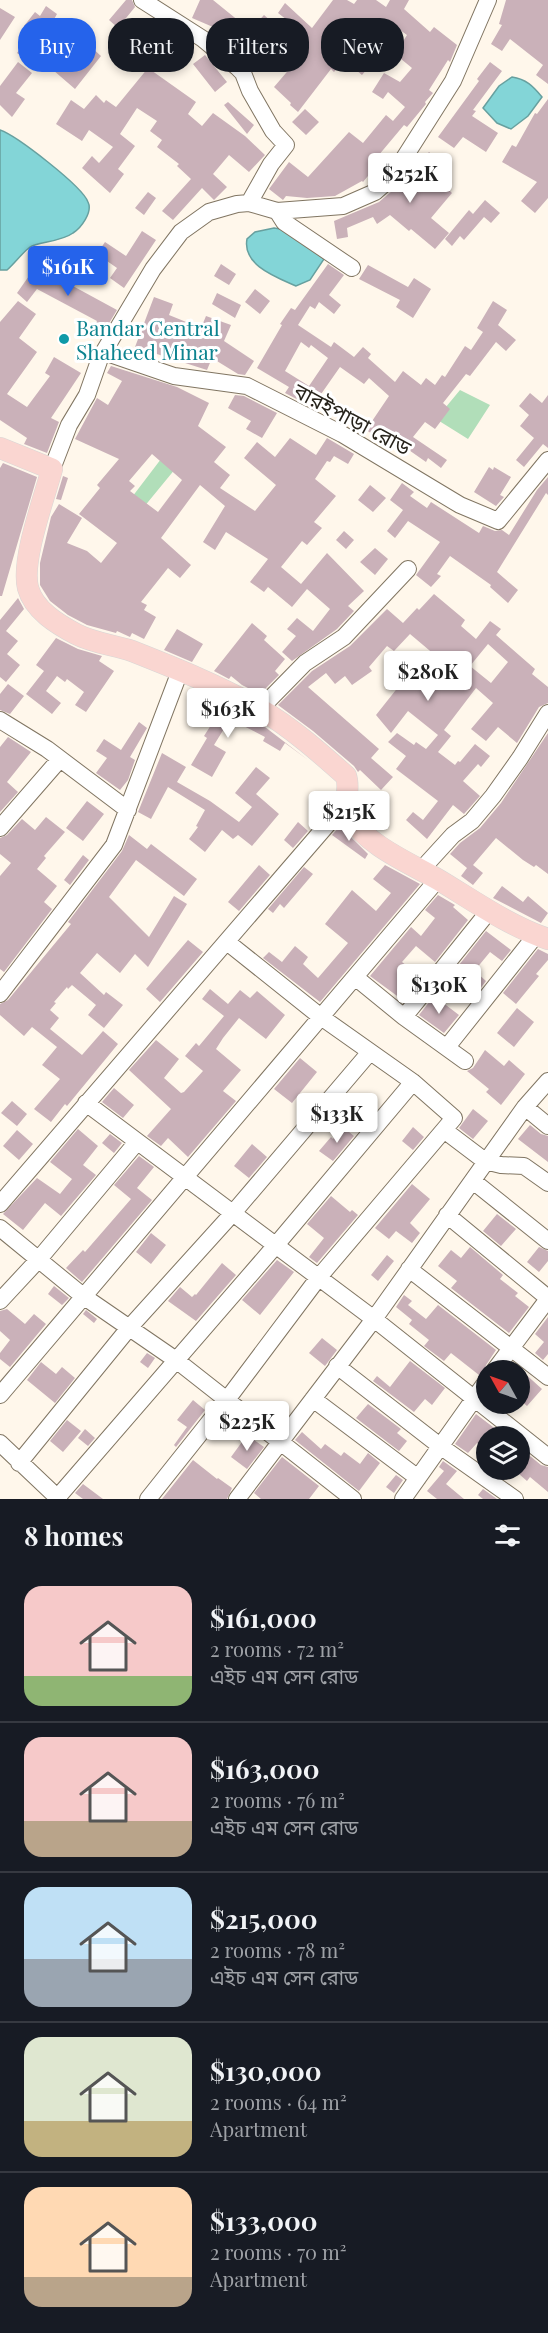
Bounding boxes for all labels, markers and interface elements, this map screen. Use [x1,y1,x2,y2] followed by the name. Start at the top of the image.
[18,18,96,72] chip: Buy
[108,18,194,72] chip: Rent
[206,18,309,72] chip: Filters
[321,18,404,72] chip: New
[368,153,452,204] pin: $252K
[382,159,438,186] text: $252K
[26,246,110,297] pin: $161K
[42,252,94,279] text: $161K
[76,313,220,365] place label: Bandar Central Shaheed Minar
[57,332,71,346] marker: Bandar Central Shaheed Minar
[289,375,417,461] street label: বারইপাড়া রোড
[386,651,470,702] pin: $280K
[398,657,458,684] text: $280K
[186,688,270,739] pin: $163K
[201,694,255,721] text: $163K
[307,791,391,842] pin: $215K
[323,797,375,824] text: $215K
[397,964,481,1015] pin: $130K
[411,970,467,997] text: $130K
[295,1093,379,1144] pin: $133K
[311,1099,363,1126] text: $133K
[476,1360,530,1414] north arrow
[476,1360,530,1480] map controls
[205,1401,289,1452] pin: $225K
[219,1407,275,1434] text: $225K
[476,1426,530,1480] button: layers
[24,1518,123,1553] text: 8 homes
[491,1519,524,1552] icon: filters
[210,1600,317,1635] text: $161,000
[72,1610,144,1682] icon: home
[210,1635,344,1662] text: 2 rooms · 72 m²
[210,1662,358,1689] text: এইচ এম সেন রোড
[210,1751,320,1786] text: $163,000
[72,1761,144,1833] icon: home
[210,1786,345,1813] text: 2 rooms · 76 m²
[210,1813,358,1840] text: এইচ এম সেন রোড
[210,1901,317,1936] text: $215,000
[72,1911,144,1983] icon: home
[210,1936,345,1963] text: 2 rooms · 78 m²
[210,1963,358,1990] text: এইচ এম সেন রোড
[210,2053,322,2088] text: $130,000
[72,2061,144,2133] icon: home
[210,2088,347,2115] text: 2 rooms · 64 m²
[210,2115,307,2142] text: Apartment
[210,2203,317,2238] text: $133,000
[72,2211,144,2283] icon: home
[210,2238,347,2265] text: 2 rooms · 70 m²
[210,2265,307,2292] text: Apartment

